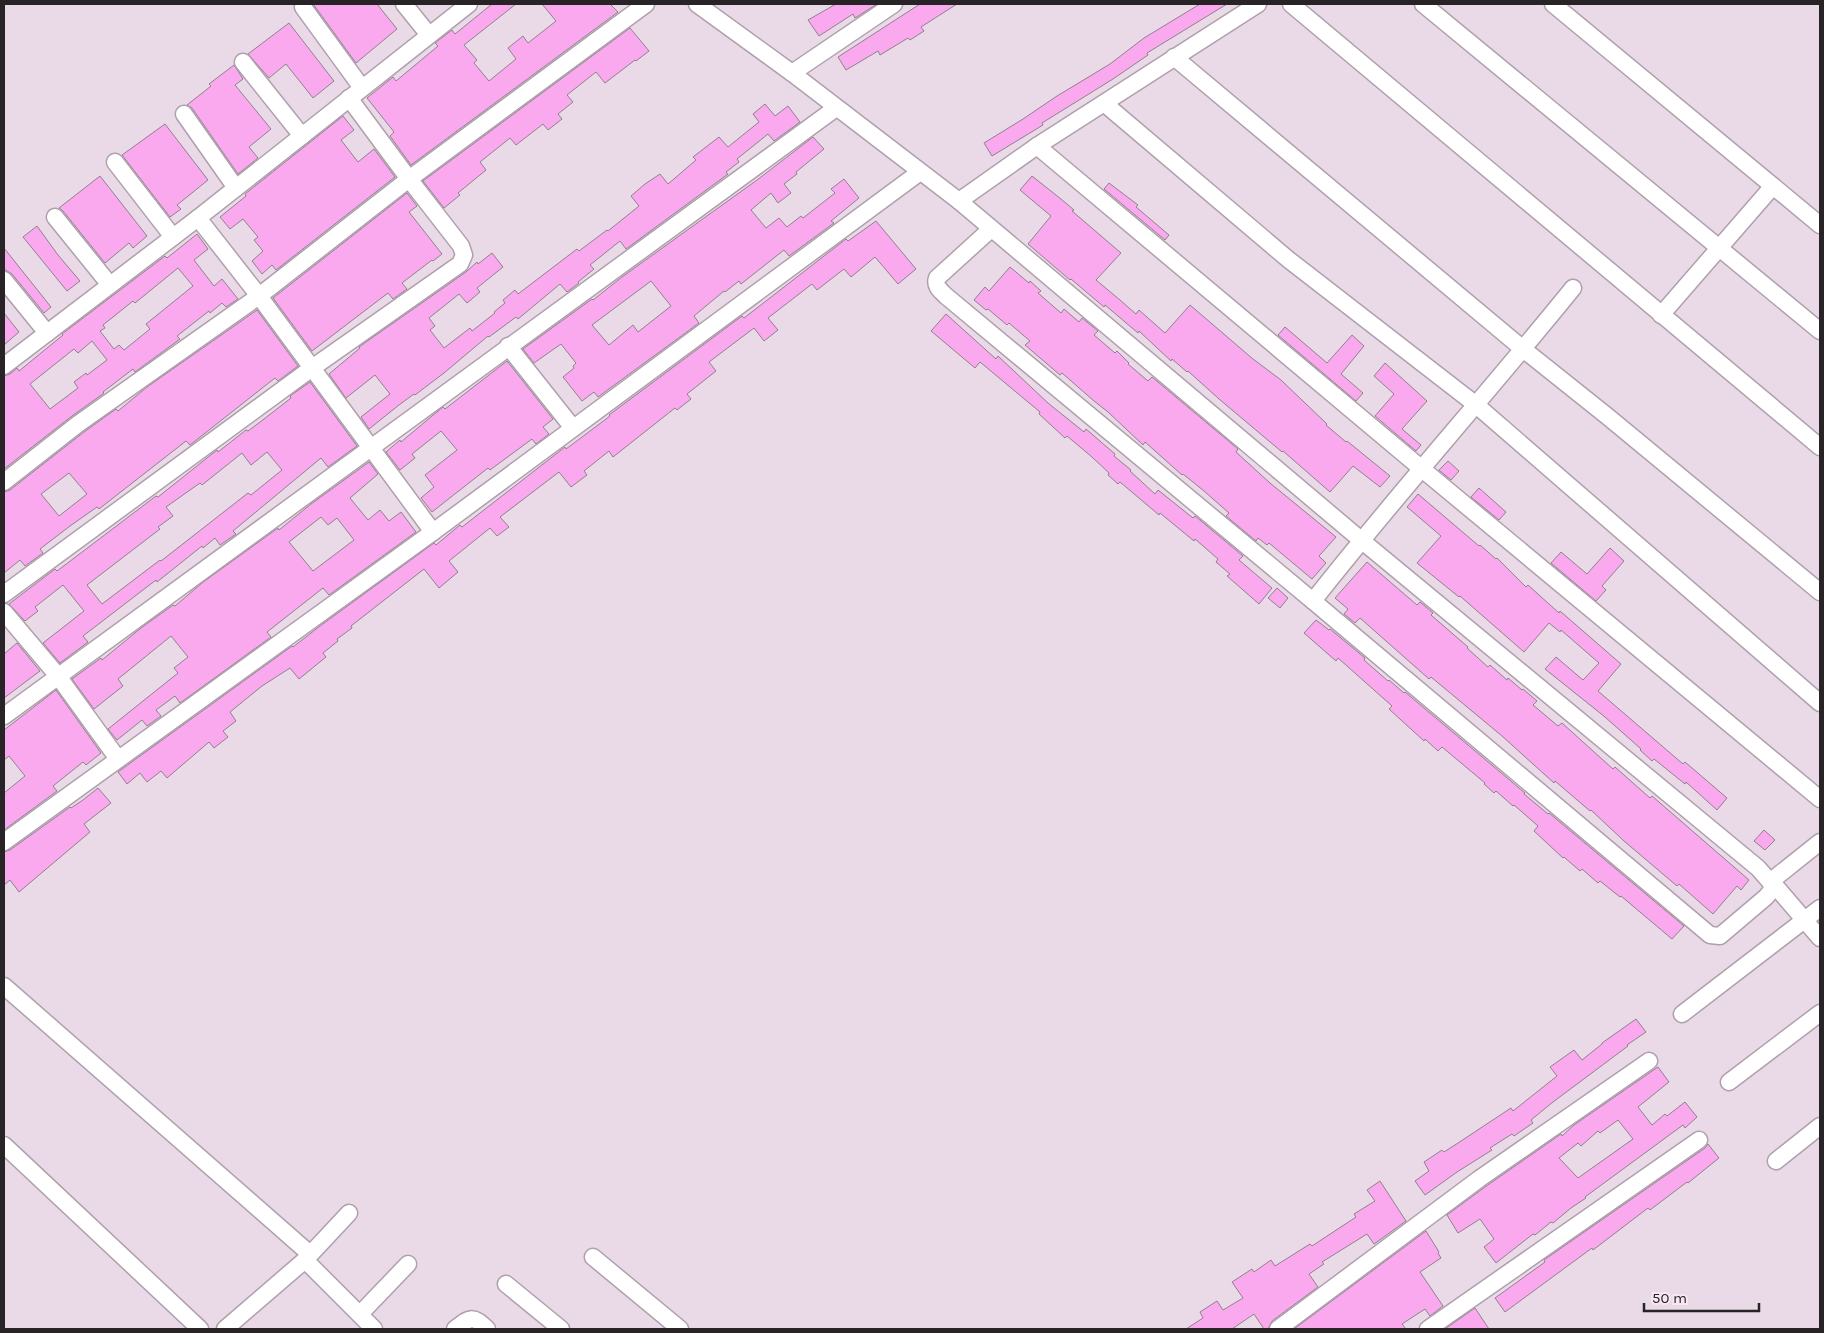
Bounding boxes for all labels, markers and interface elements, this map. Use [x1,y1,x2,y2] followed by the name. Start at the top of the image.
[1644,1280,1759,1312] scale bar
[1652,1289,1687,1307] text: 50 m

